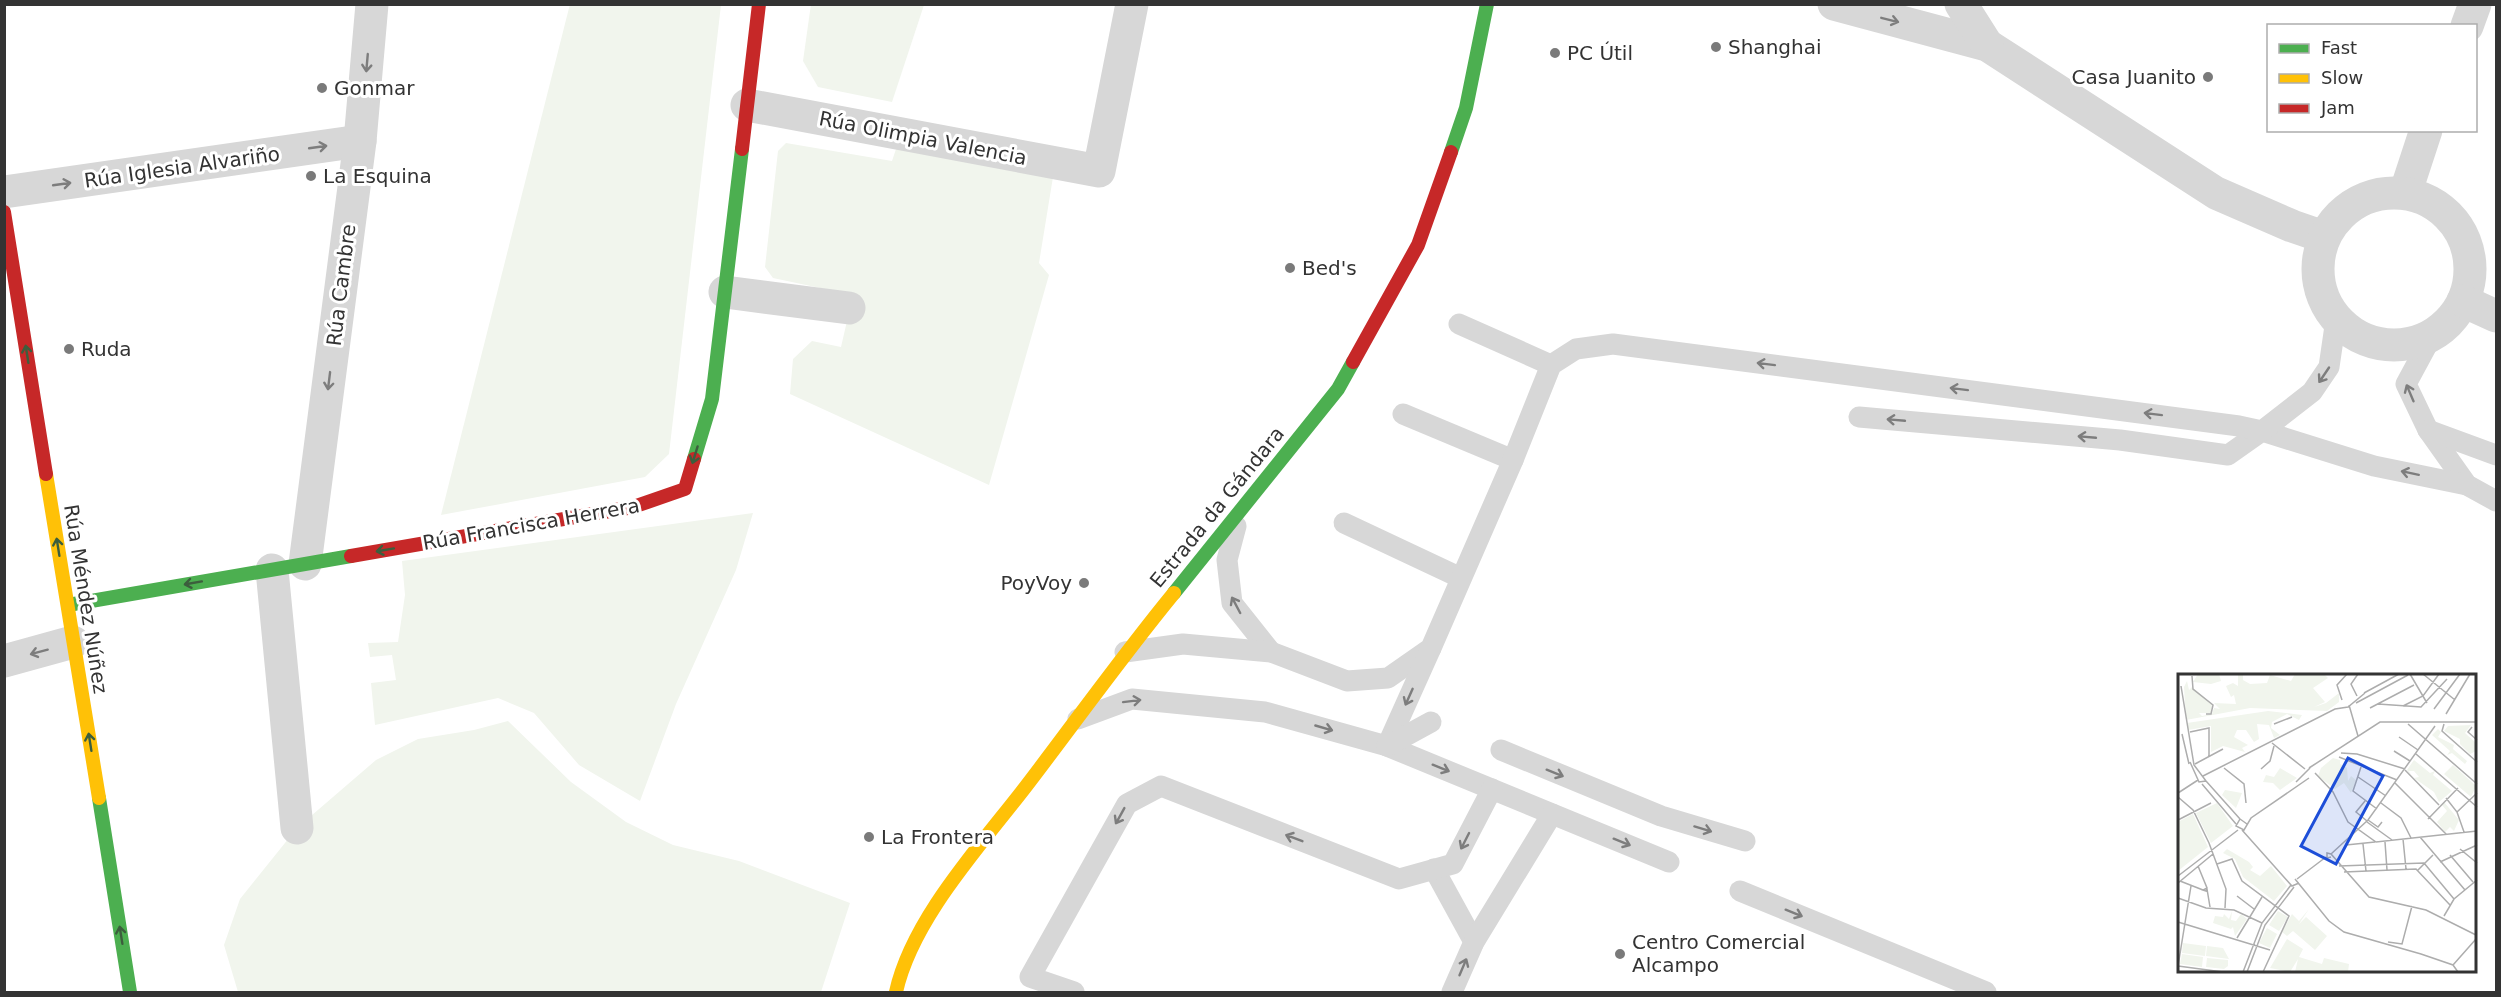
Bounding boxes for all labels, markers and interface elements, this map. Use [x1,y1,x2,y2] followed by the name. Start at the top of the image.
[1880,14,1899,26] one-way arrow
[2267,24,2477,132] legend
[1728,35,1822,59] place label: Shanghai
[2321,37,2357,58] text: Fast
[1709,40,1723,54] marker: Shanghai
[1567,41,1633,65] place label: PC Útil
[1548,46,1562,60] marker: PC Útil
[361,52,372,72] one-way arrow
[2072,65,2196,89] place label: Casa Juanito
[2321,67,2363,88] text: Slow
[2201,70,2215,84] marker: Casa Juanito
[334,76,415,100] place label: Gonmar
[315,81,329,95] marker: Gonmar
[2320,97,2355,118] text: Jam
[817,106,1029,170] street label: Rúa Olimpia Valencia
[83,141,281,193] street label: Rúa Iglesia Alvariño
[307,142,327,153] one-way arrow
[323,164,432,188] place label: La Esquina
[304,169,318,183] marker: La Esquina
[52,178,72,189] one-way arrow
[322,223,360,347] street label: Rúa Cambre
[1302,256,1357,280] place label: Bed's
[1283,261,1297,275] marker: Bed's
[81,337,132,361] place label: Ruda
[62,342,76,356] marker: Ruda
[22,345,33,365] one-way arrow
[1757,358,1777,369] one-way arrow
[2317,366,2329,383] one-way arrow
[323,371,334,391] one-way arrow
[1950,384,1970,395] one-way arrow
[2404,384,2415,402] one-way arrow
[2143,409,2163,420] one-way arrow
[1887,414,1906,425] one-way arrow
[1145,422,1289,592] street label: Estrada da Gándara
[2078,431,2098,442] one-way arrow
[689,445,700,464] one-way arrow
[2400,467,2419,479] one-way arrow
[421,493,641,555] street label: Rúa Francisca Herrera
[59,503,113,695] street label: Rúa Méndez Núñez
[53,537,64,557] one-way arrow
[376,545,396,556] one-way arrow
[1000,571,1072,595] place label: PoyVoy
[1077,576,1091,590] marker: PoyVoy
[184,578,203,589] one-way arrow
[1230,597,1242,614] one-way arrow
[30,646,49,658] one-way arrow
[2178,674,2477,973] inset map
[1403,687,1414,706] one-way arrow
[1122,695,1142,706] one-way arrow
[1314,723,1333,735] one-way arrow
[84,733,95,753] one-way arrow
[1432,763,1450,774] one-way arrow
[1545,768,1563,779] one-way arrow
[1114,807,1126,824] one-way arrow
[1693,824,1712,835] one-way arrow
[881,825,994,849] place label: La Frontera
[862,830,876,844] marker: La Frontera
[1285,832,1304,843] one-way arrow
[1459,832,1471,849] one-way arrow
[1612,837,1630,848] one-way arrow
[1784,908,1802,919] one-way arrow
[115,925,126,945] one-way arrow
[1632,930,1805,977] place label: Centro Comercial Alcampo
[1613,947,1627,961] marker: Centro Comercial Alcampo
[1458,958,1469,977] one-way arrow

